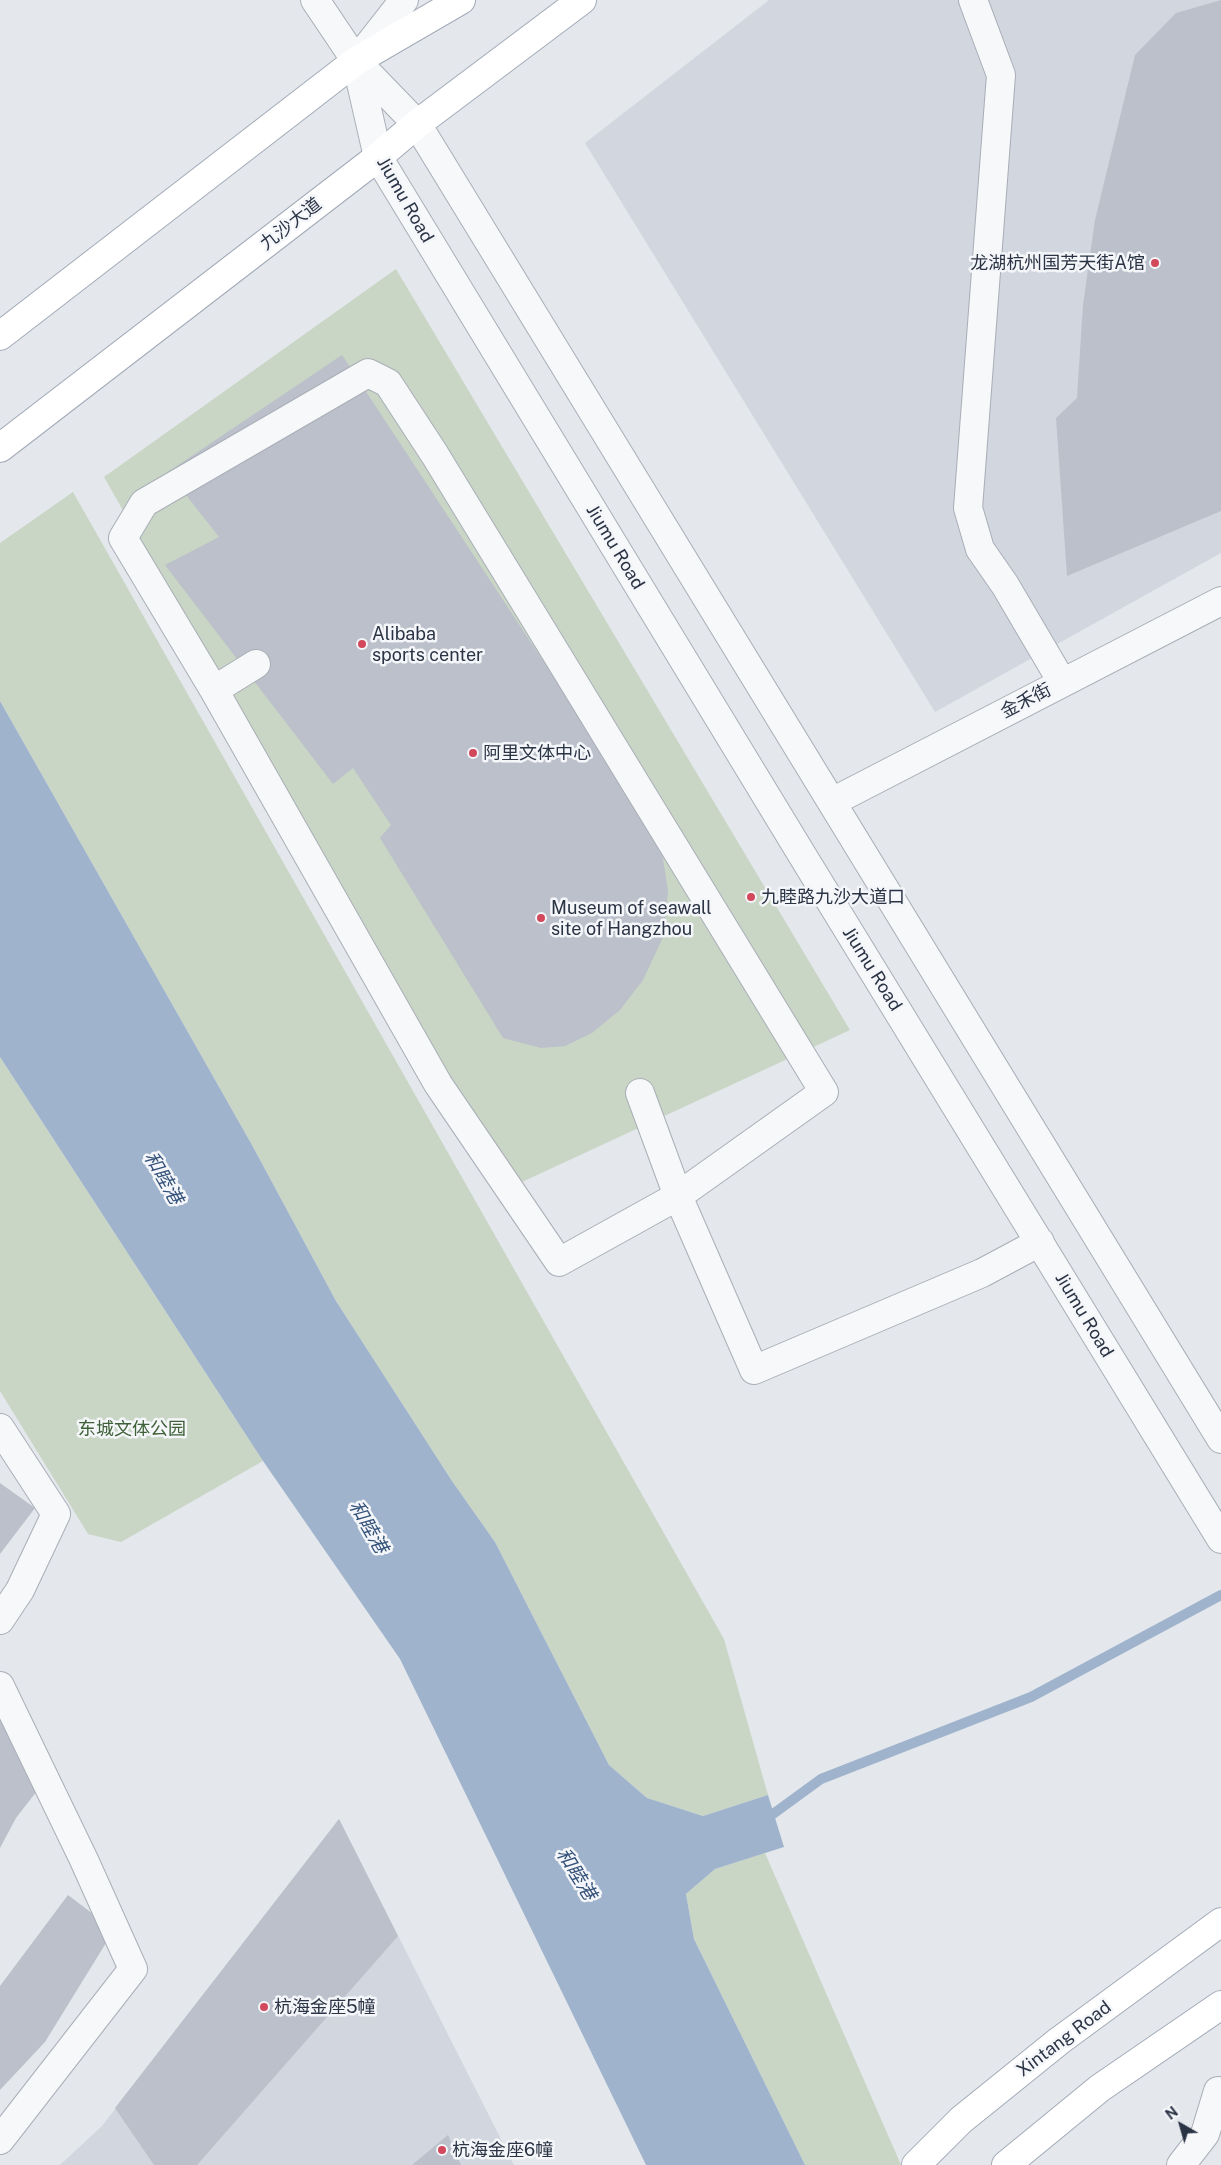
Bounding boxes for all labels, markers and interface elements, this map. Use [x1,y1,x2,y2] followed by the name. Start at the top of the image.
[372,153,438,247] street label: Jiumu Road
[256,193,326,255] street label: 九沙大道
[970,252,1145,274] place label: 龙湖杭州国芳天街A馆
[1149,257,1161,269] marker: 龙湖杭州国芳天街A馆
[581,501,649,593] street label: Jiumu Road
[372,623,483,666] place label: Alibaba sports center
[356,638,368,650] marker: Alibaba sports center
[997,679,1055,723] street label: 金禾街
[483,742,591,764] place label: 阿里文体中心
[467,747,479,759] marker: 阿里文体中心
[761,886,905,908] place label: 九睦路九沙大道口
[745,891,757,903] marker: 九睦路九沙大道口
[551,897,712,940] place label: Museum of seawall site of Hangzhou
[535,912,547,924] marker: Museum of seawall site of Hangzhou
[838,923,906,1015] street label: Jiumu Road
[139,1148,187,1208] water label: 和睦港
[1050,1269,1118,1361] street label: Jiumu Road
[78,1418,186,1440] park label: 东城文体公园
[344,1497,392,1557] water label: 和睦港
[551,1844,601,1904] water label: 和睦港
[274,1996,376,2018] place label: 杭海金座5幢
[1013,1997,1115,2081] street label: Xintang Road
[258,2001,270,2013] marker: 杭海金座5幢
[1156,2100,1206,2150] north arrow
[1163,2104,1181,2123] text: N
[452,2139,553,2161] place label: 杭海金座6幢
[436,2144,448,2156] marker: 杭海金座6幢

